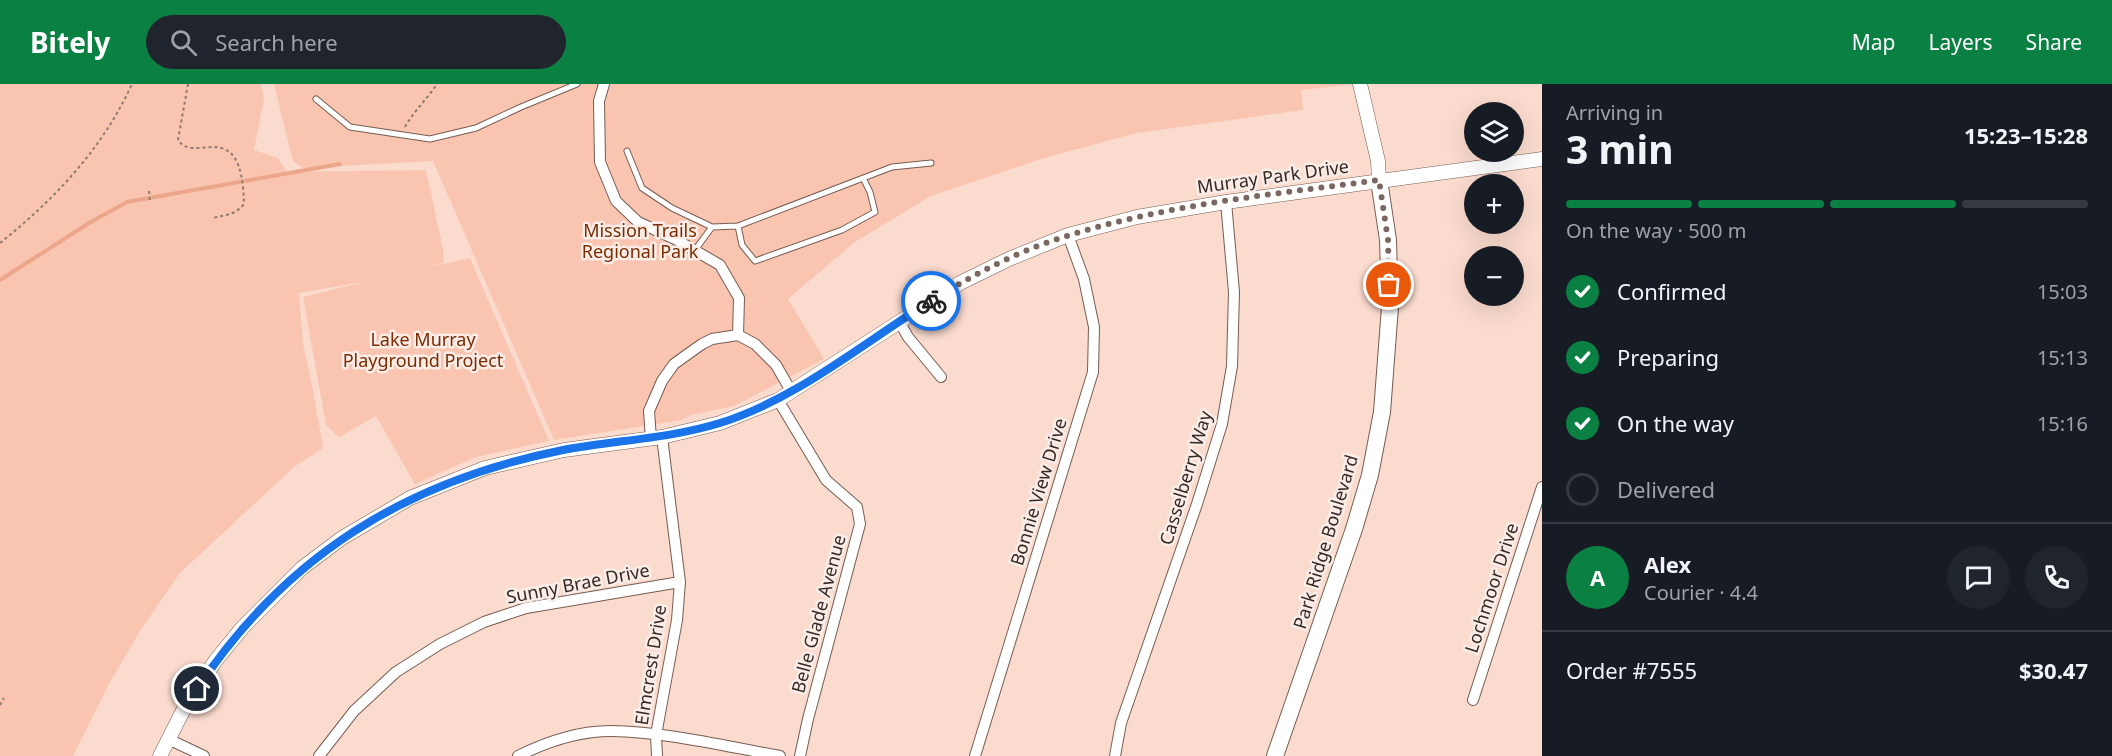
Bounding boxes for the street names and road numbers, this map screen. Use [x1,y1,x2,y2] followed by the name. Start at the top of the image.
[1195,153,1350,199] street label: Murray Park Drive
[1153,407,1217,548] street label: Casselberry Way
[1004,415,1072,568] street label: Bonnie View Drive
[1287,452,1363,632] street label: Park Ridge Boulevard
[1459,520,1523,656] street label: Lochmoor Drive
[785,532,851,696] street label: Belle Glade Avenue
[504,557,651,609] street label: Sunny Brae Drive
[629,603,671,727] street label: Elmcrest Drive

